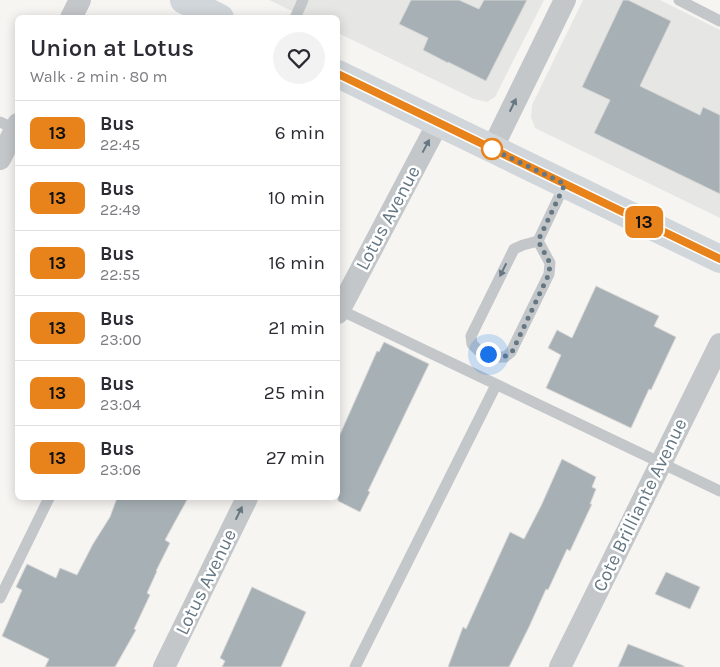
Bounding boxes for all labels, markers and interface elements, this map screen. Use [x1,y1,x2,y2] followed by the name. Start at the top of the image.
[273,32,325,84] button: heart
[30,34,194,62] text: Union at Lotus
[30,67,168,86] text: Walk · 2 min · 80 m
[509,98,517,112] one-way arrow
[100,113,134,135] text: Bus
[49,122,66,144] text: 13
[275,122,325,144] text: 6 min
[100,135,140,154] text: 22:45
[481,138,503,160] unlabelled marker
[422,139,430,153] one-way arrow
[351,162,425,274] street label: Lotus Avenue
[100,178,134,200] text: Bus
[49,187,66,209] text: 13
[268,187,325,209] text: 10 min
[100,200,140,219] text: 22:49
[622,206,666,238] line badge: 13
[635,211,653,233] text: 13
[100,243,134,265] text: Bus
[49,252,66,274] text: 13
[268,252,325,274] text: 16 min
[499,263,507,277] one-way arrow
[100,265,140,284] text: 22:55
[100,308,134,330] text: Bus
[49,317,66,339] text: 13
[268,317,325,339] text: 21 min
[100,330,141,349] text: 23:00
[476,342,501,367] your location
[100,373,134,395] text: Bus
[49,382,66,404] text: 13
[264,382,325,404] text: 25 min
[100,395,141,414] text: 23:04
[588,415,692,595] street label: Cote Brilliante Avenue
[100,438,134,460] text: Bus
[49,447,66,469] text: 13
[266,447,325,469] text: 27 min
[100,460,141,479] text: 23:06
[236,506,244,520] one-way arrow
[171,526,241,638] street label: Lotus Avenue

